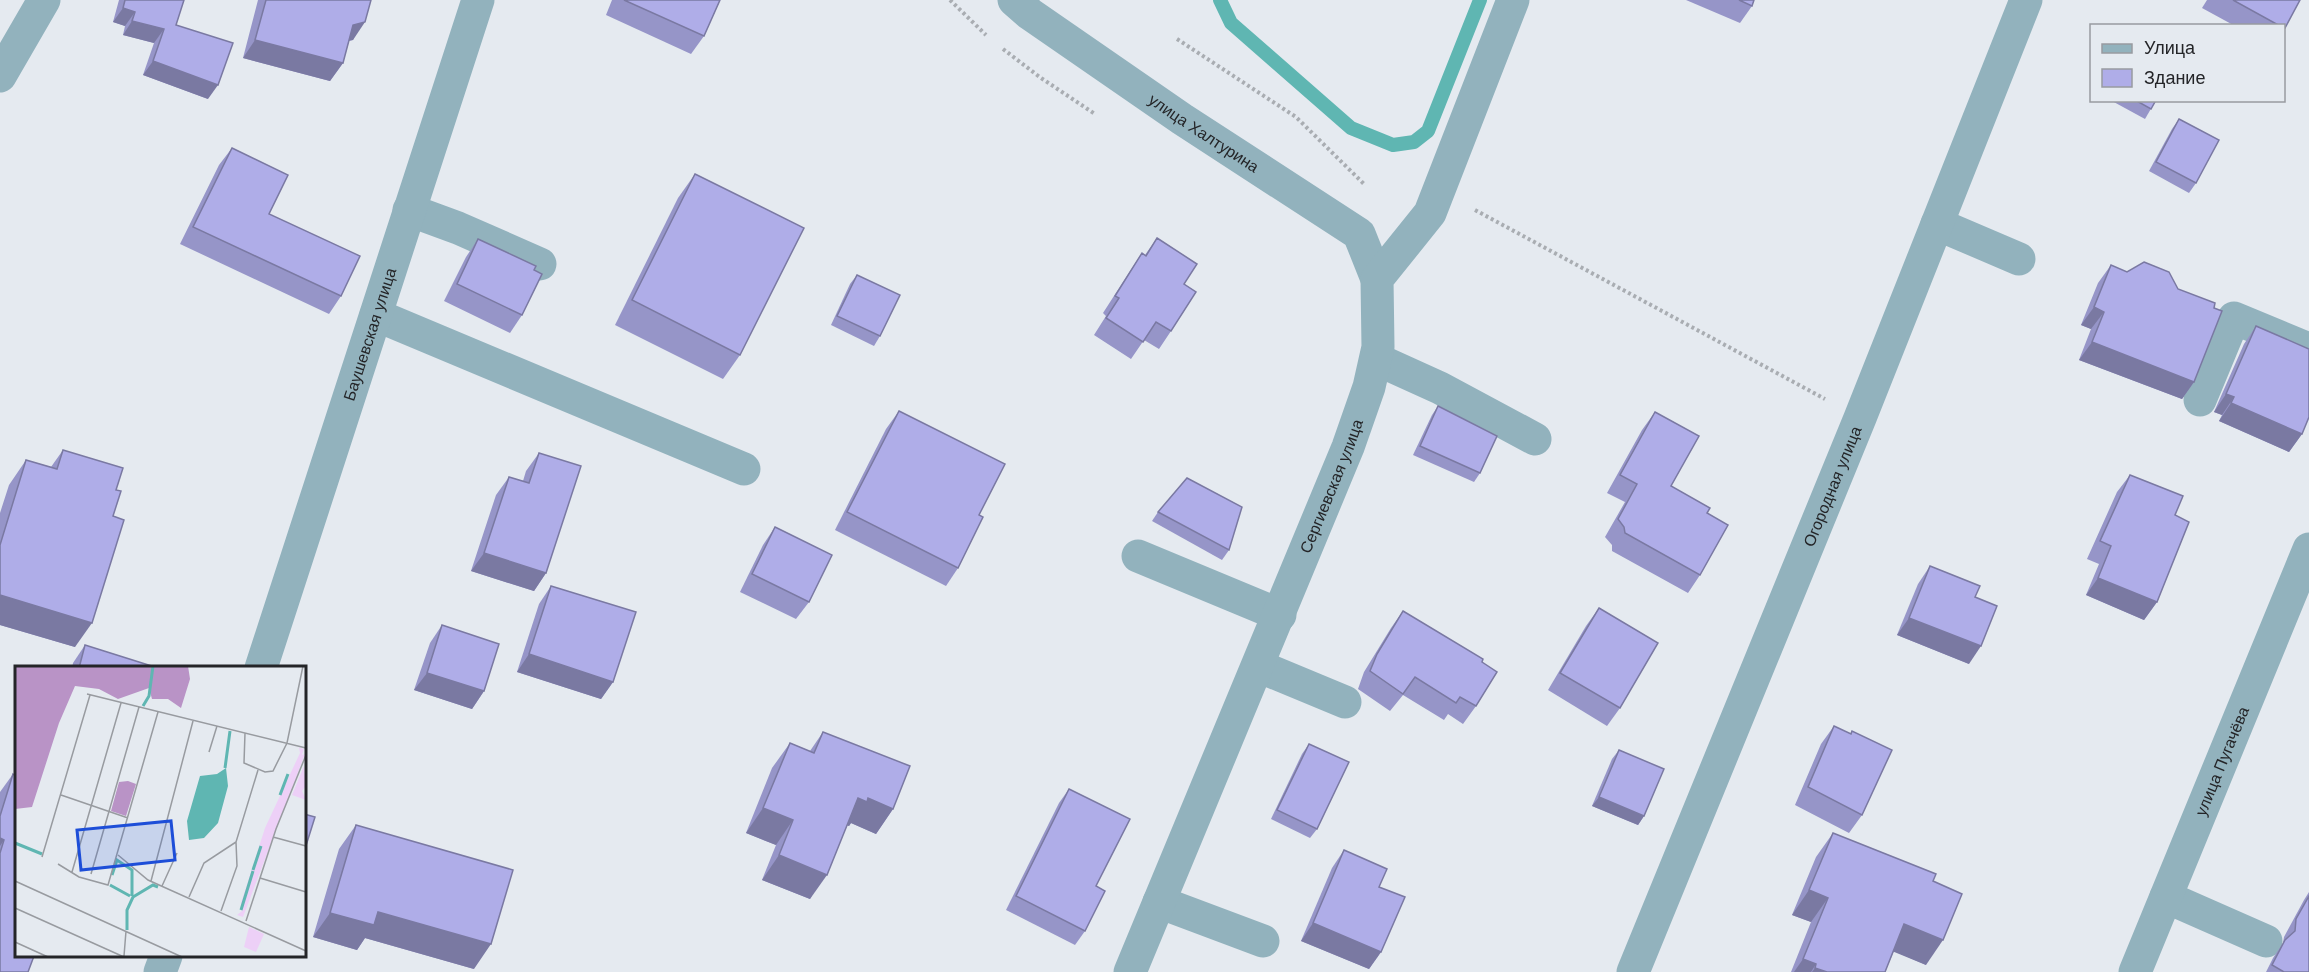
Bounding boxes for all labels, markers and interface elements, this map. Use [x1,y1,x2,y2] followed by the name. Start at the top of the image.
[2090,24,2285,102] legend
[2144,38,2196,58] text: Улица
[2144,68,2205,88] text: Здание
[1146,90,1262,175] street label: улица Халтурина
[340,265,399,403] street label: Баушевская улица
[1296,417,1366,555] street label: Сергиевская улица
[1800,423,1864,549] street label: Огородная улица
[15,666,306,957] inset map
[2192,704,2252,818] street label: улица Пугачёва

